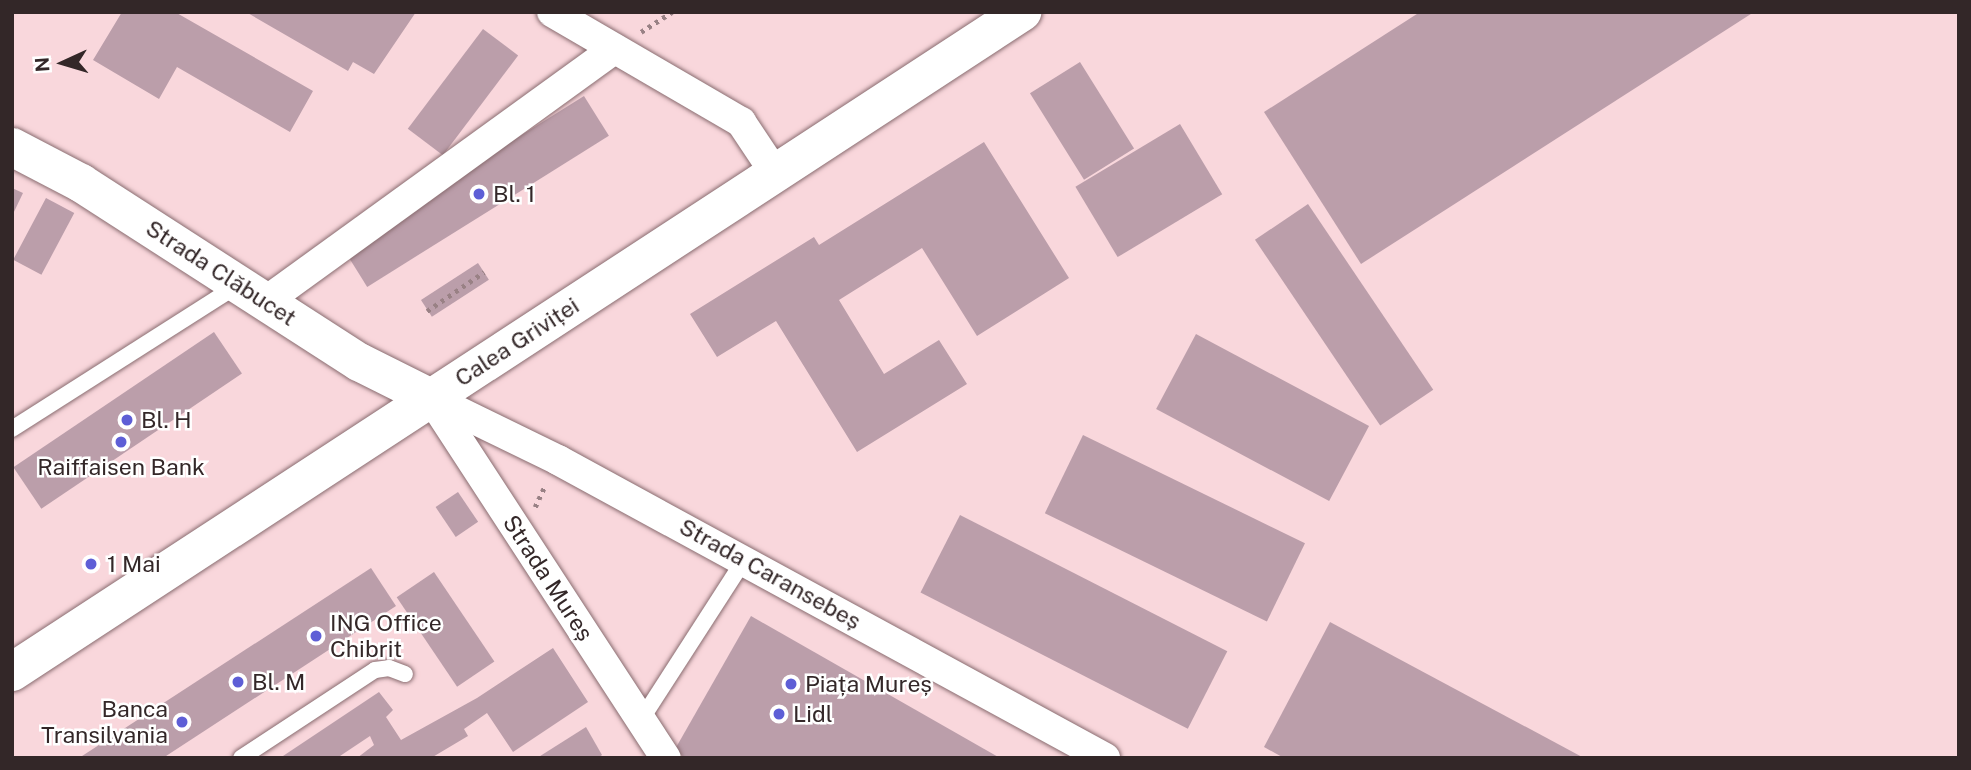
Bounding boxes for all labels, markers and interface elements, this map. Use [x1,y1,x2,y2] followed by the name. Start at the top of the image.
[28,28,98,98] north arrow
[31,56,54,73] text: N
[493,180,536,208] place label: Bl. 1
[471,186,487,202] marker: Bl. 1
[141,214,301,332] street label: Strada Clăbucet
[450,292,584,392] street label: Calea Griviței
[141,406,192,434] place label: Bl. H
[119,412,135,428] marker: Bl. H
[113,434,129,450] marker: Raiffaisen Bank
[37,453,205,481] place label: Raiffaisen Bank
[497,510,599,646] street label: Strada Mureș
[675,513,865,635] street label: Strada Caransebeș
[107,550,161,578] place label: 1 Mai
[81,554,101,574] marker: 1 Mai
[330,609,442,663] place label: ING Office Chibrit
[308,628,324,644] marker: ING Office Chibrit
[252,668,306,696] place label: Bl. M
[805,670,932,698] place label: Piața Mureș
[230,674,246,690] marker: Bl. M
[783,676,799,692] marker: Piața Mureș
[41,695,168,749] place label: Banca Transilvania
[793,700,833,728] place label: Lidl
[771,706,787,722] marker: Lidl
[174,714,190,730] marker: Banca Transilvania

